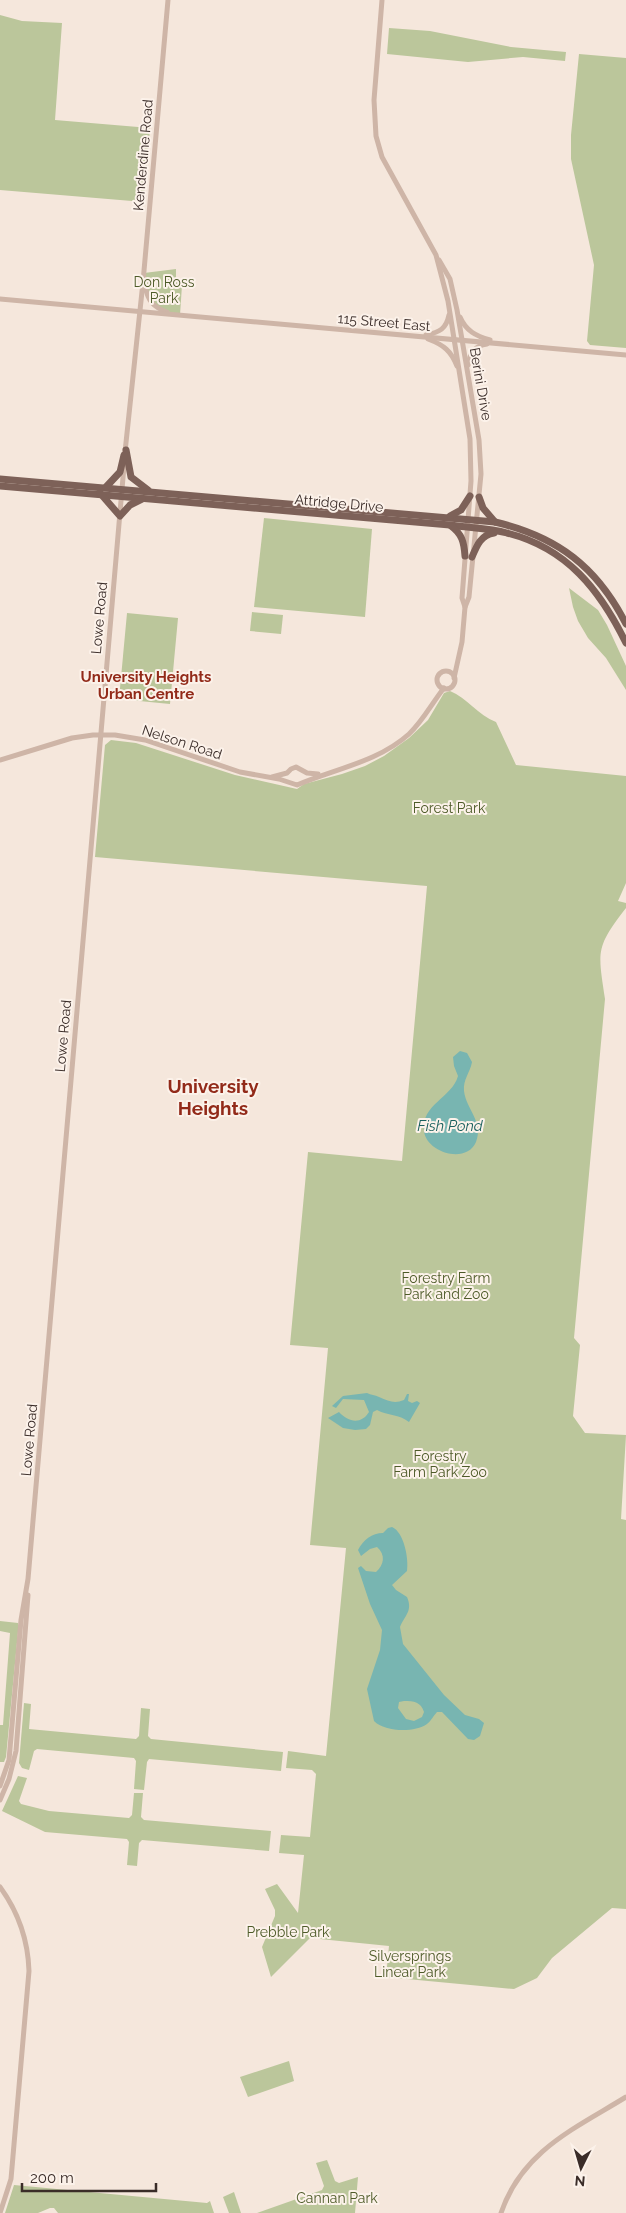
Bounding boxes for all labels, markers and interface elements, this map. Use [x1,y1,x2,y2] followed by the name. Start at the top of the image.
[130,99,156,211] street label: Kenderdine Road
[134,274,195,306] park label: Don Ross Park
[337,310,431,334] street label: 115 Street East
[467,346,495,422] street label: Berini Drive
[294,491,384,515] street label: Attridge Drive
[88,581,110,655] street label: Lowe Road
[81,668,211,703] district label: University Heights Urban Centre
[140,722,224,762] street label: Nelson Road
[413,800,486,816] park label: Forest Park
[52,999,74,1073] street label: Lowe Road
[167,1075,259,1119] district label: University Heights
[417,1117,484,1135] water label: Fish Pond
[402,1270,490,1302] park label: Forestry Farm Park and Zoo
[18,1403,40,1477] street label: Lowe Road
[393,1448,487,1480] park label: Forestry Farm Park Zoo
[246,1924,330,1940] park label: Prebble Park
[369,1948,451,1980] park label: Silversprings Linear Park
[556,2143,606,2193] north arrow
[22,2160,156,2192] scale bar
[30,2169,74,2187] text: 200 m
[574,2173,586,2189] text: N
[296,2190,378,2206] park label: Cannan Park

